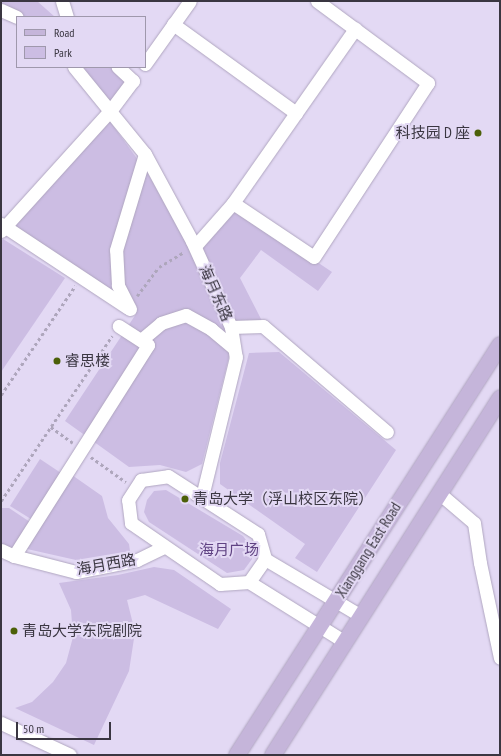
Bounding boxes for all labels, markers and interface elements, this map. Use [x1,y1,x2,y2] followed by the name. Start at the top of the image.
[16,16,146,68] legend
[54,25,74,40] text: Road
[54,45,72,60] text: Park
[396,124,470,142] place label: 科技园 D 座
[473,128,483,138] marker: 科技园 D 座
[196,262,236,324] street label: 海月东路
[65,352,110,370] place label: 睿思楼
[52,356,62,366] marker: 睿思楼
[193,490,373,508] place label: 青岛大学（浮山校区东院）
[180,494,190,504] marker: 青岛大学（浮山校区东院）
[332,499,404,601] street label: Xianggang East Road
[199,541,259,559] park label: 海月广场
[75,550,137,578] street label: 海月西路
[22,622,142,640] place label: 青岛大学东院剧院
[9,626,19,636] marker: 青岛大学东院剧院
[18,714,113,740] scale bar
[23,721,44,736] text: 50 m

